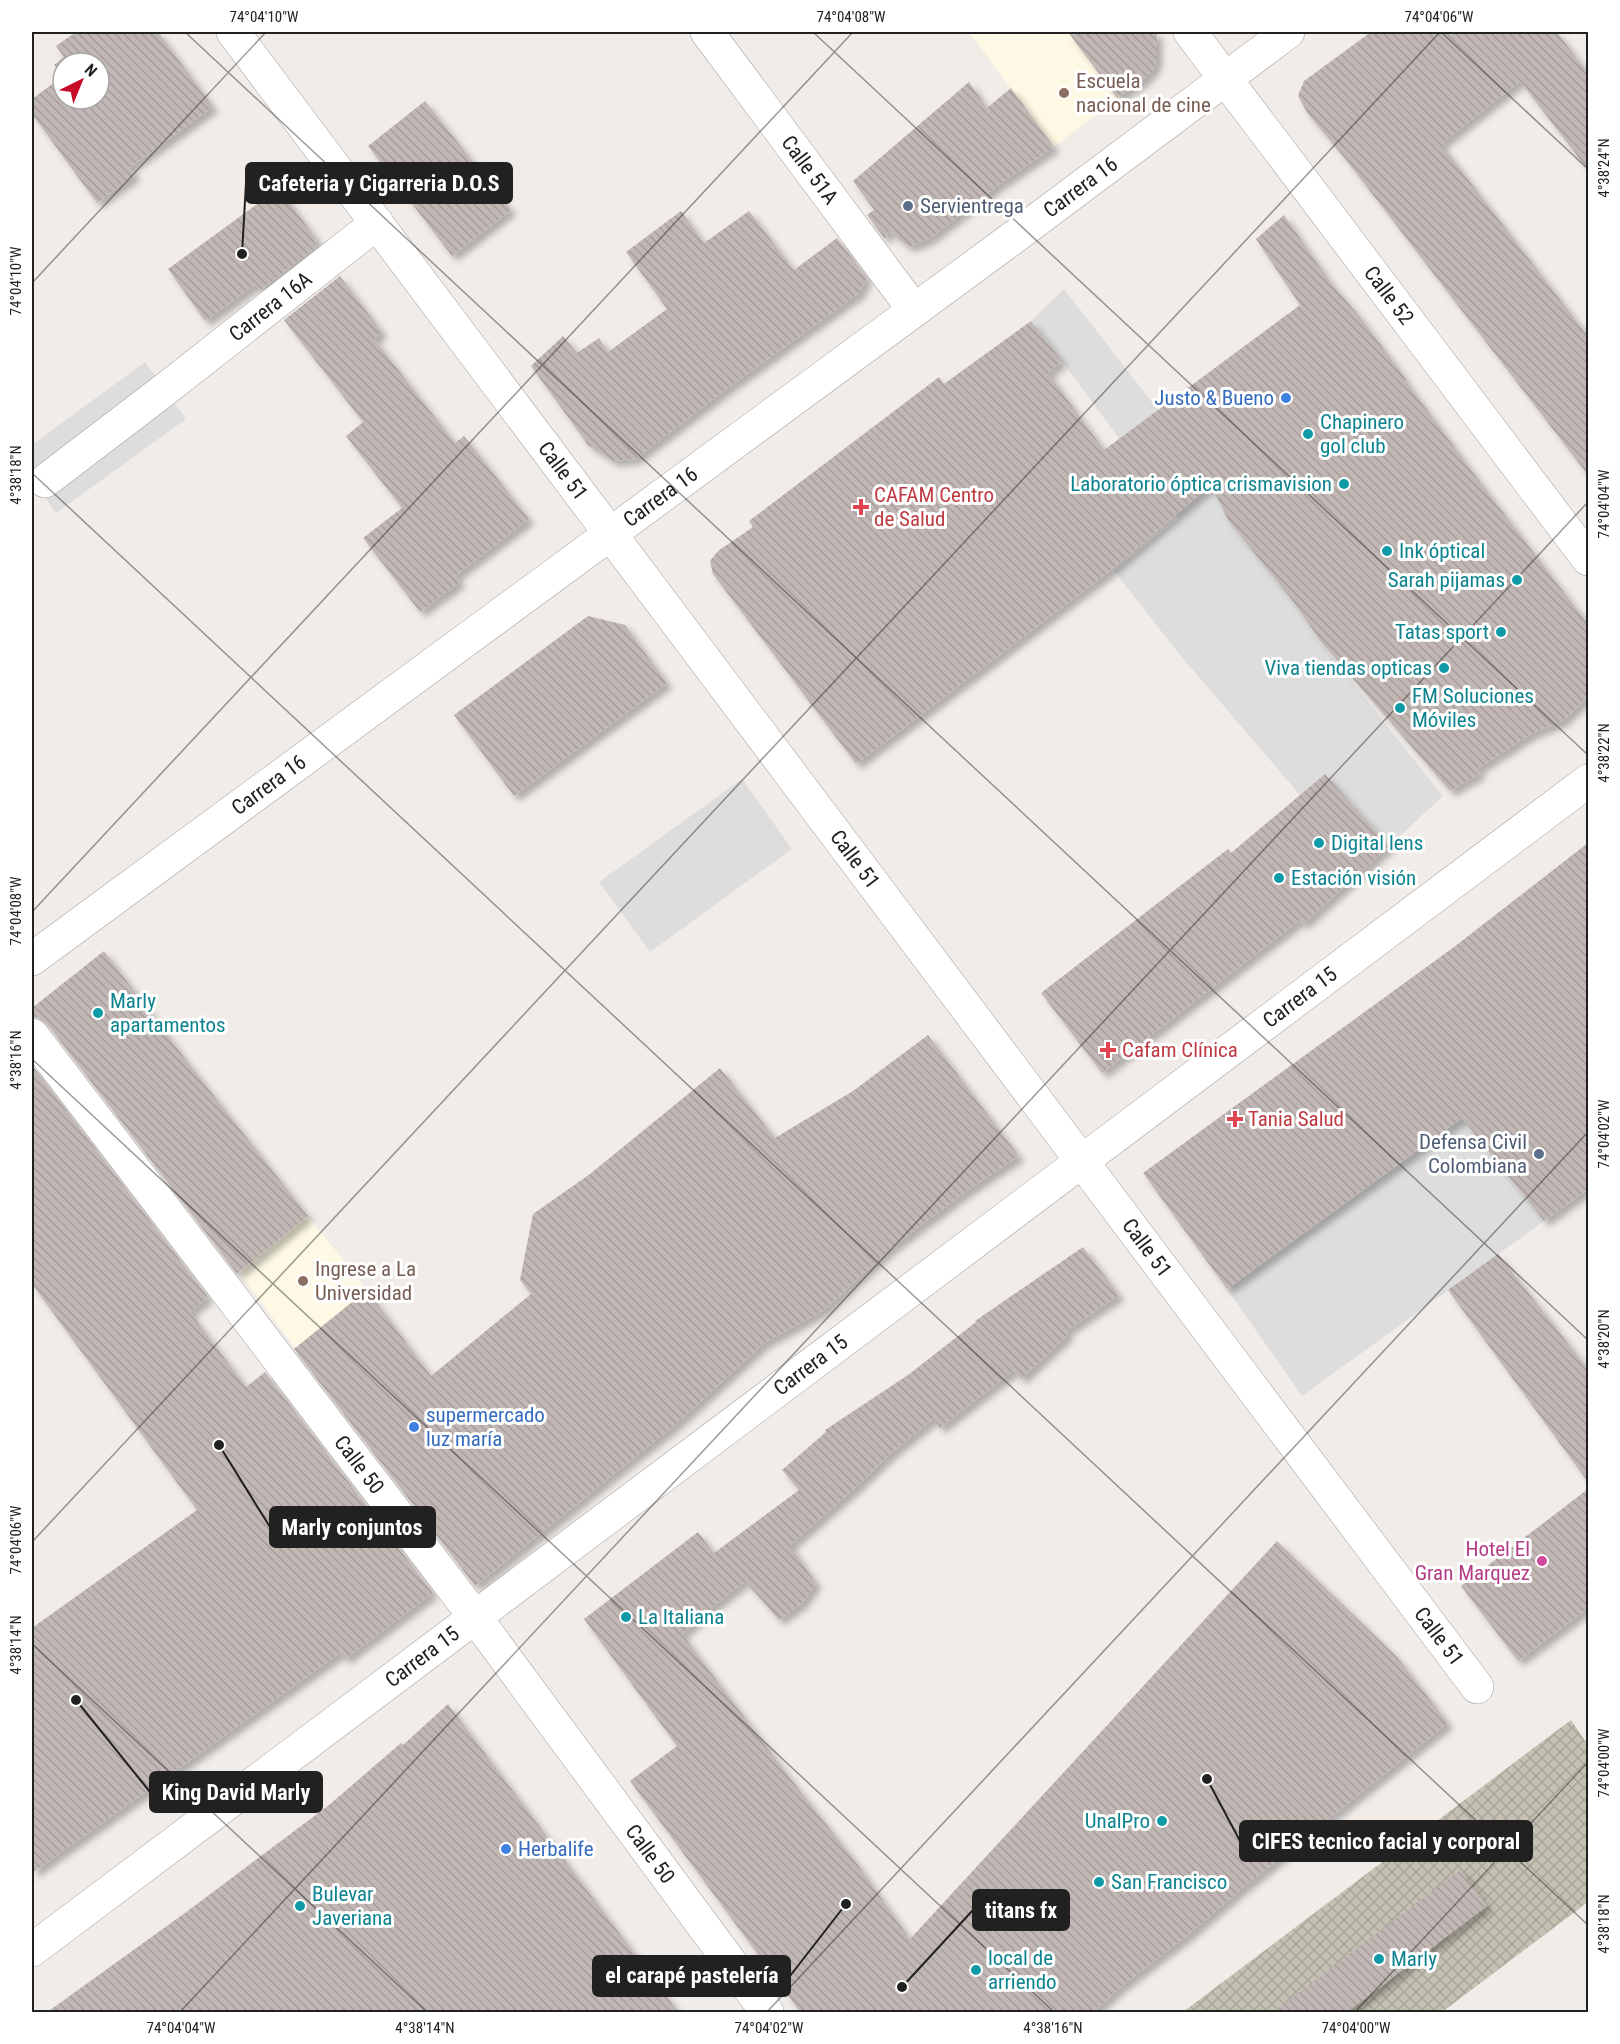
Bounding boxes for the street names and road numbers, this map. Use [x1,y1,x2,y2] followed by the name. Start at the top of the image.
[776,131,843,209] street label: Calle 51A
[1039,152,1122,223] street label: Carrera 16
[1359,261,1419,329] street label: Calle 52
[224,267,316,346] street label: Carrera 16A
[533,437,593,505] street label: Calle 51
[619,462,702,532] street label: Carrera 16
[227,750,311,820] street label: Carrera 16
[825,825,885,893] street label: Calle 51
[1258,962,1342,1033] street label: Carrera 15
[1117,1214,1177,1282] street label: Calle 51
[769,1330,852,1400] street label: Carrera 15
[329,1431,389,1499] street label: Calle 50
[1409,1602,1469,1670] street label: Calle 51
[381,1621,464,1692] street label: Carrera 15
[621,1820,680,1888] street label: Calle 50

